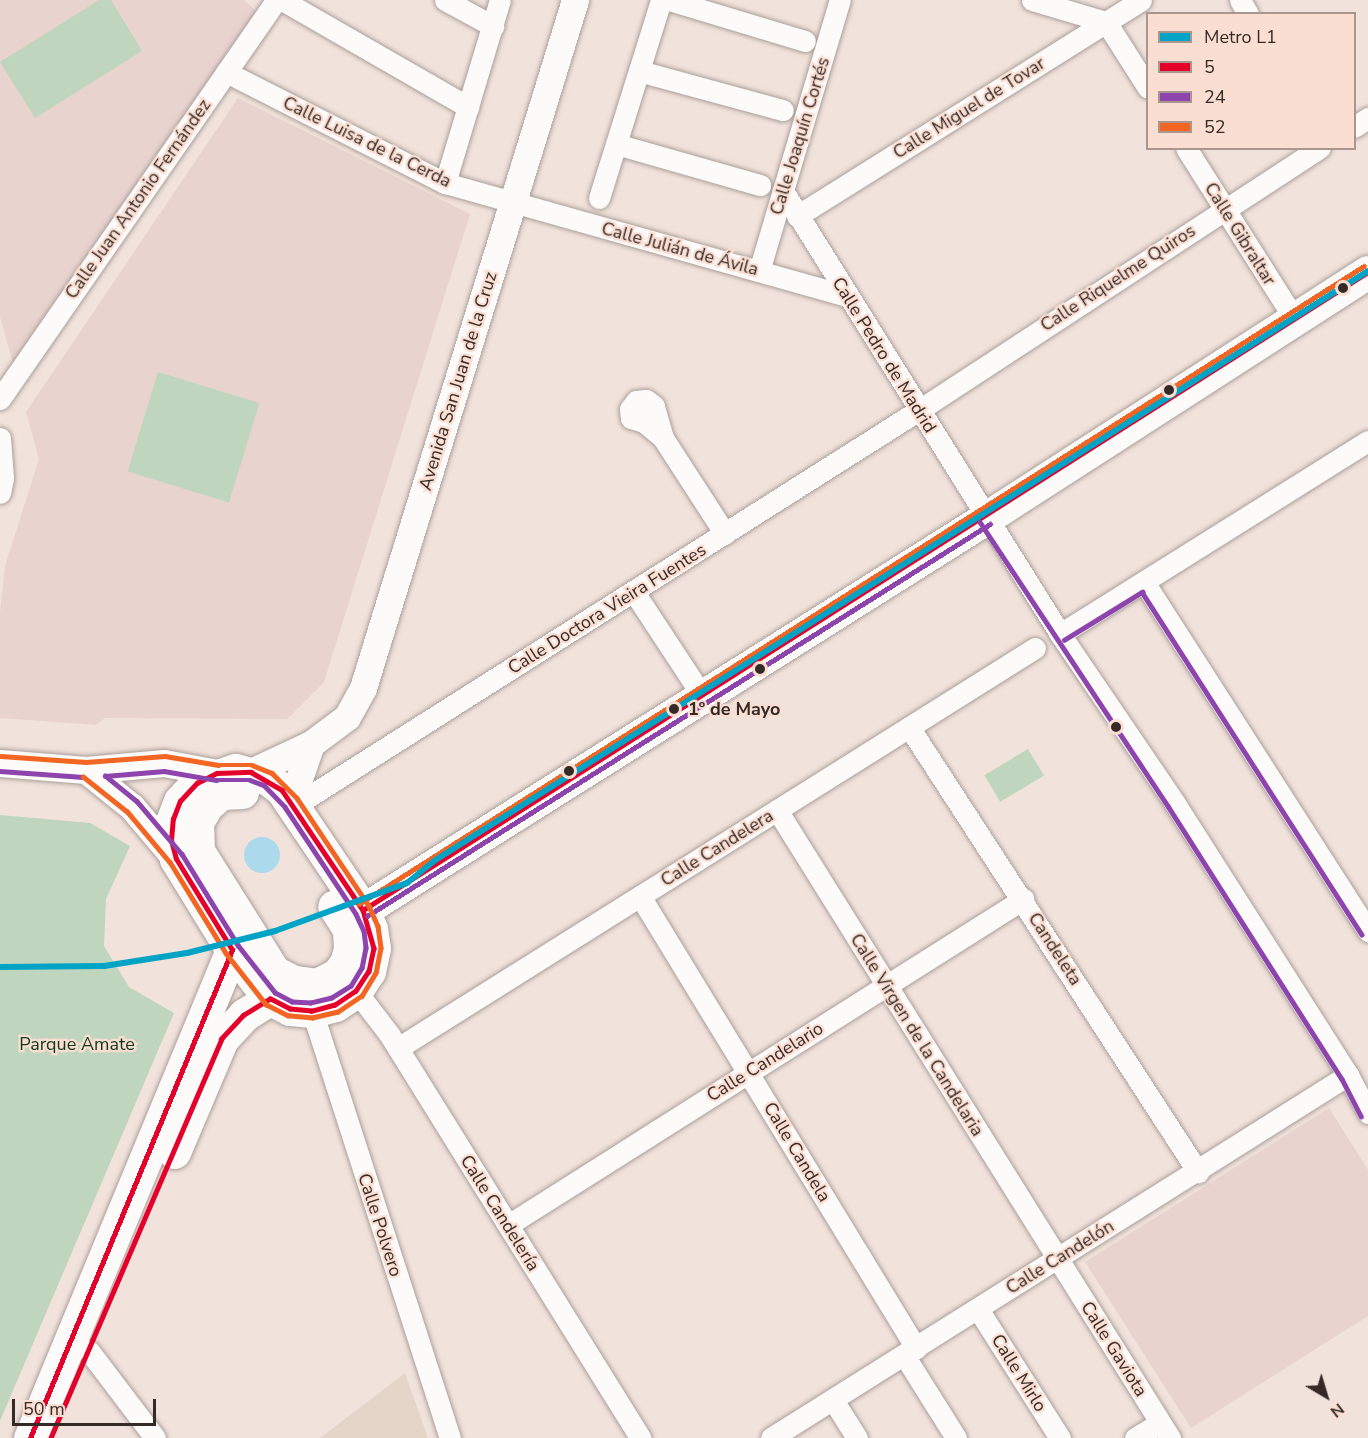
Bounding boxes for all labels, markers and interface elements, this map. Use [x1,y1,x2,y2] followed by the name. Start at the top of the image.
[1146,12,1356,150] legend
[1204,25,1277,49] text: Metro L1
[889,52,1049,164] street label: Calle Miguel de Tovar
[766,54,834,218] street label: Calle Joaquín Cortés
[1204,55,1215,79] text: 5
[1204,85,1226,109] text: 24
[279,92,455,192] street label: Calle Luisa de la Cerda
[61,95,215,303] street label: Calle Juan Antonio Fernández
[1204,115,1226,139] text: 52
[1200,179,1280,289] street label: Calle Gibraltar
[599,218,761,280] street label: Calle Julián de Ávila
[1036,220,1200,336] street label: Calle Riquelme Quiros
[414,269,502,493] street label: Avenida San Juan de la Cruz
[827,273,941,437] street label: Calle Pedro de Madrid
[1337,282,1349,294] unlabelled marker
[1163,384,1175,396] unlabelled marker
[504,539,710,679] street label: Calle Doctora Vieira Fuentes
[754,663,766,675] unlabelled marker
[688,698,780,720] place label: 1º de Mayo
[665,700,683,718] marker: 1º de Mayo
[1110,721,1122,733] unlabelled marker
[563,765,575,777] unlabelled marker
[657,805,777,891] street label: Calle Candelera
[1024,909,1086,989] street label: Candeleta
[846,930,988,1140] street label: Calle Virgen de la Candelaria
[703,1018,827,1106] street label: Calle Candelario
[19,1033,135,1055] park label: Parque Amate
[759,1098,835,1206] street label: Calle Candela
[456,1151,544,1275] street label: Calle Candelería
[353,1171,407,1279] street label: Calle Polvero
[1002,1215,1118,1299] street label: Calle Candelón
[1076,1298,1152,1400] street label: Calle Gaviota
[987,1330,1051,1416] street label: Calle Mirlo
[1296,1366,1356,1426] north arrow
[15,1387,159,1425] scale bar
[23,1397,65,1421] text: 50 m
[1326,1398,1349,1423] text: N

